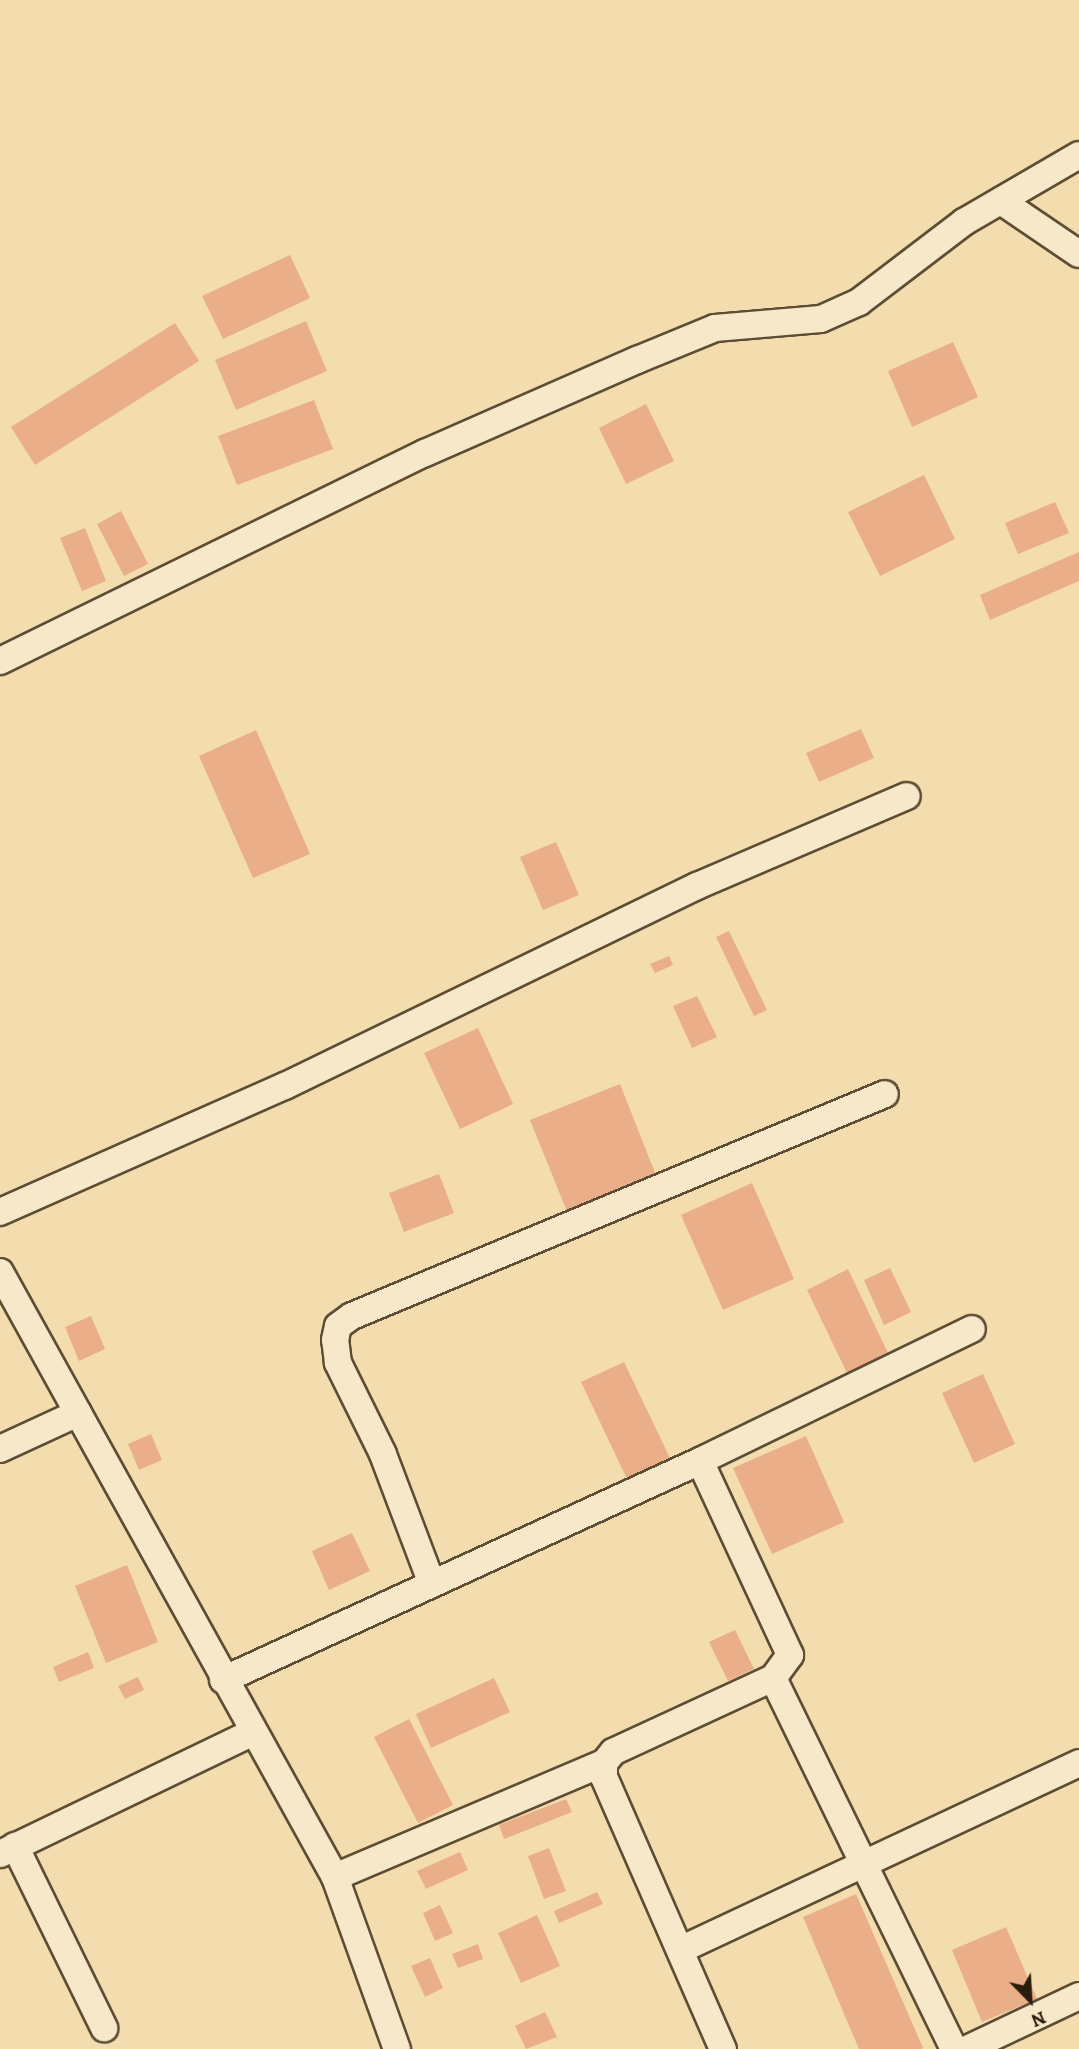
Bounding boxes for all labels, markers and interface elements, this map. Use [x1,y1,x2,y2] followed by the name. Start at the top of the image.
[995,1965,1065,2035] north arrow
[1027,2004,1050,2034] text: N

